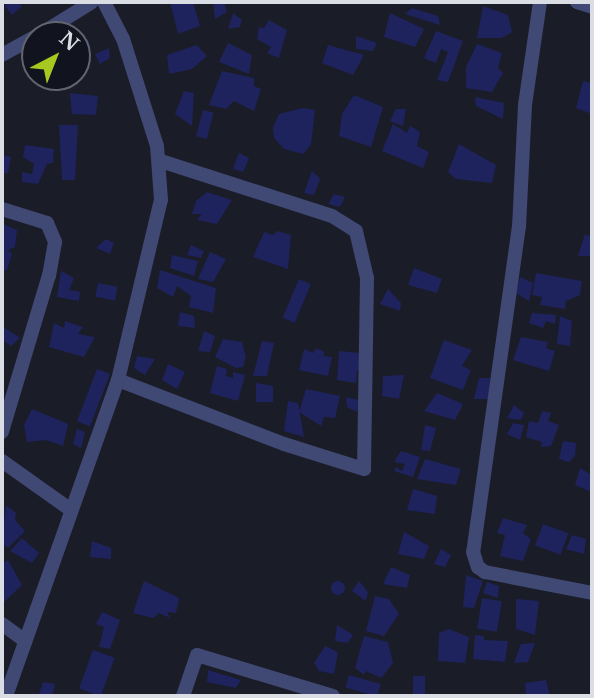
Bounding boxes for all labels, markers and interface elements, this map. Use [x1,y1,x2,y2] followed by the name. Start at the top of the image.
[21,21,91,91] north arrow
[55,27,83,56] text: N

